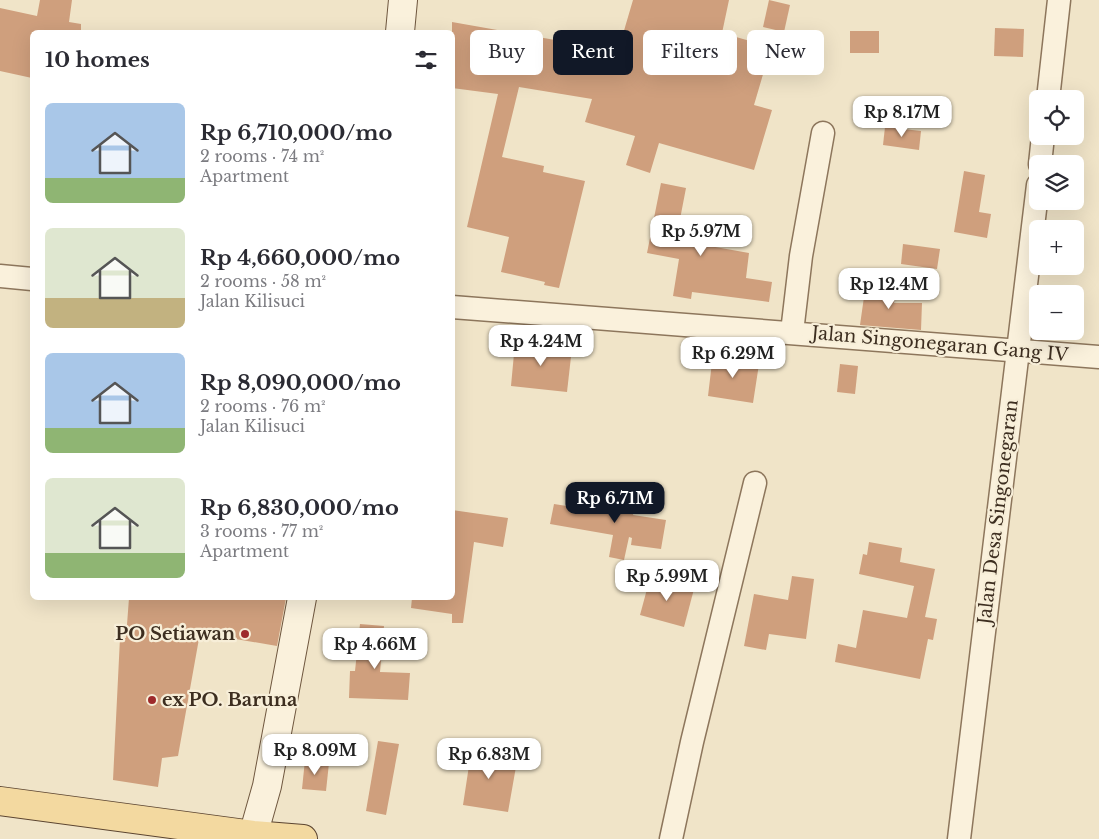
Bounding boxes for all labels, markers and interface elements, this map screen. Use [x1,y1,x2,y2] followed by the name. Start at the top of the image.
[470,30,543,75] chip: Buy
[553,30,633,75] chip: Rent
[643,30,737,75] chip: Filters
[747,30,824,75] chip: New
[412,46,440,74] icon: filters
[45,47,150,73] text: 10 homes
[1029,90,1084,340] map controls
[1029,90,1084,145] button: locate
[850,96,954,138] pin: Rp 8.17M
[864,102,940,122] text: Rp 8.17M
[200,120,392,146] text: Rp 6,710,000/mo
[85,123,145,183] icon: home
[200,146,324,166] text: 2 rooms · 74 m²
[1029,155,1084,210] button: layers
[200,166,289,186] text: Apartment
[649,214,753,257] pin: Rp 5.97M
[1029,220,1084,275] button: +
[661,221,741,241] text: Rp 5.97M
[200,245,400,271] text: Rp 4,660,000/mo
[85,248,145,308] icon: home
[837,268,941,310] pin: Rp 12.4M
[200,271,326,291] text: 2 rooms · 58 m²
[850,274,928,294] text: Rp 12.4M
[1029,285,1084,340] button: −
[200,291,305,311] text: Jalan Kilisuci
[809,322,1070,366] street label: Jalan Singonegaran Gang IV
[489,324,593,367] pin: Rp 4.24M
[500,331,582,351] text: Rp 4.24M
[681,336,785,379] pin: Rp 6.29M
[692,343,774,363] text: Rp 6.29M
[200,370,401,396] text: Rp 8,090,000/mo
[85,373,145,433] icon: home
[200,396,326,416] text: 2 rooms · 76 m²
[973,398,1023,628] street label: Jalan Desa Singonegaran
[200,416,305,436] text: Jalan Kilisuci
[563,482,667,524] pin: Rp 6.71M
[576,488,654,508] text: Rp 6.71M
[200,495,399,521] text: Rp 6,830,000/mo
[85,498,145,558] icon: home
[200,521,323,541] text: 3 rooms · 77 m²
[200,541,289,561] text: Apartment
[615,560,719,602] pin: Rp 5.99M
[626,566,708,586] text: Rp 5.99M
[115,623,235,645] place label: PO Setiawan
[239,628,251,640] marker: PO Setiawan
[323,628,427,670] pin: Rp 4.66M
[334,634,416,654] text: Rp 4.66M
[162,689,298,711] place label: ex PO. Baruna
[146,694,158,706] marker: ex PO. Baruna
[263,734,367,776] pin: Rp 8.09M
[437,738,541,780] pin: Rp 6.83M
[273,740,357,760] text: Rp 8.09M
[448,744,530,764] text: Rp 6.83M

